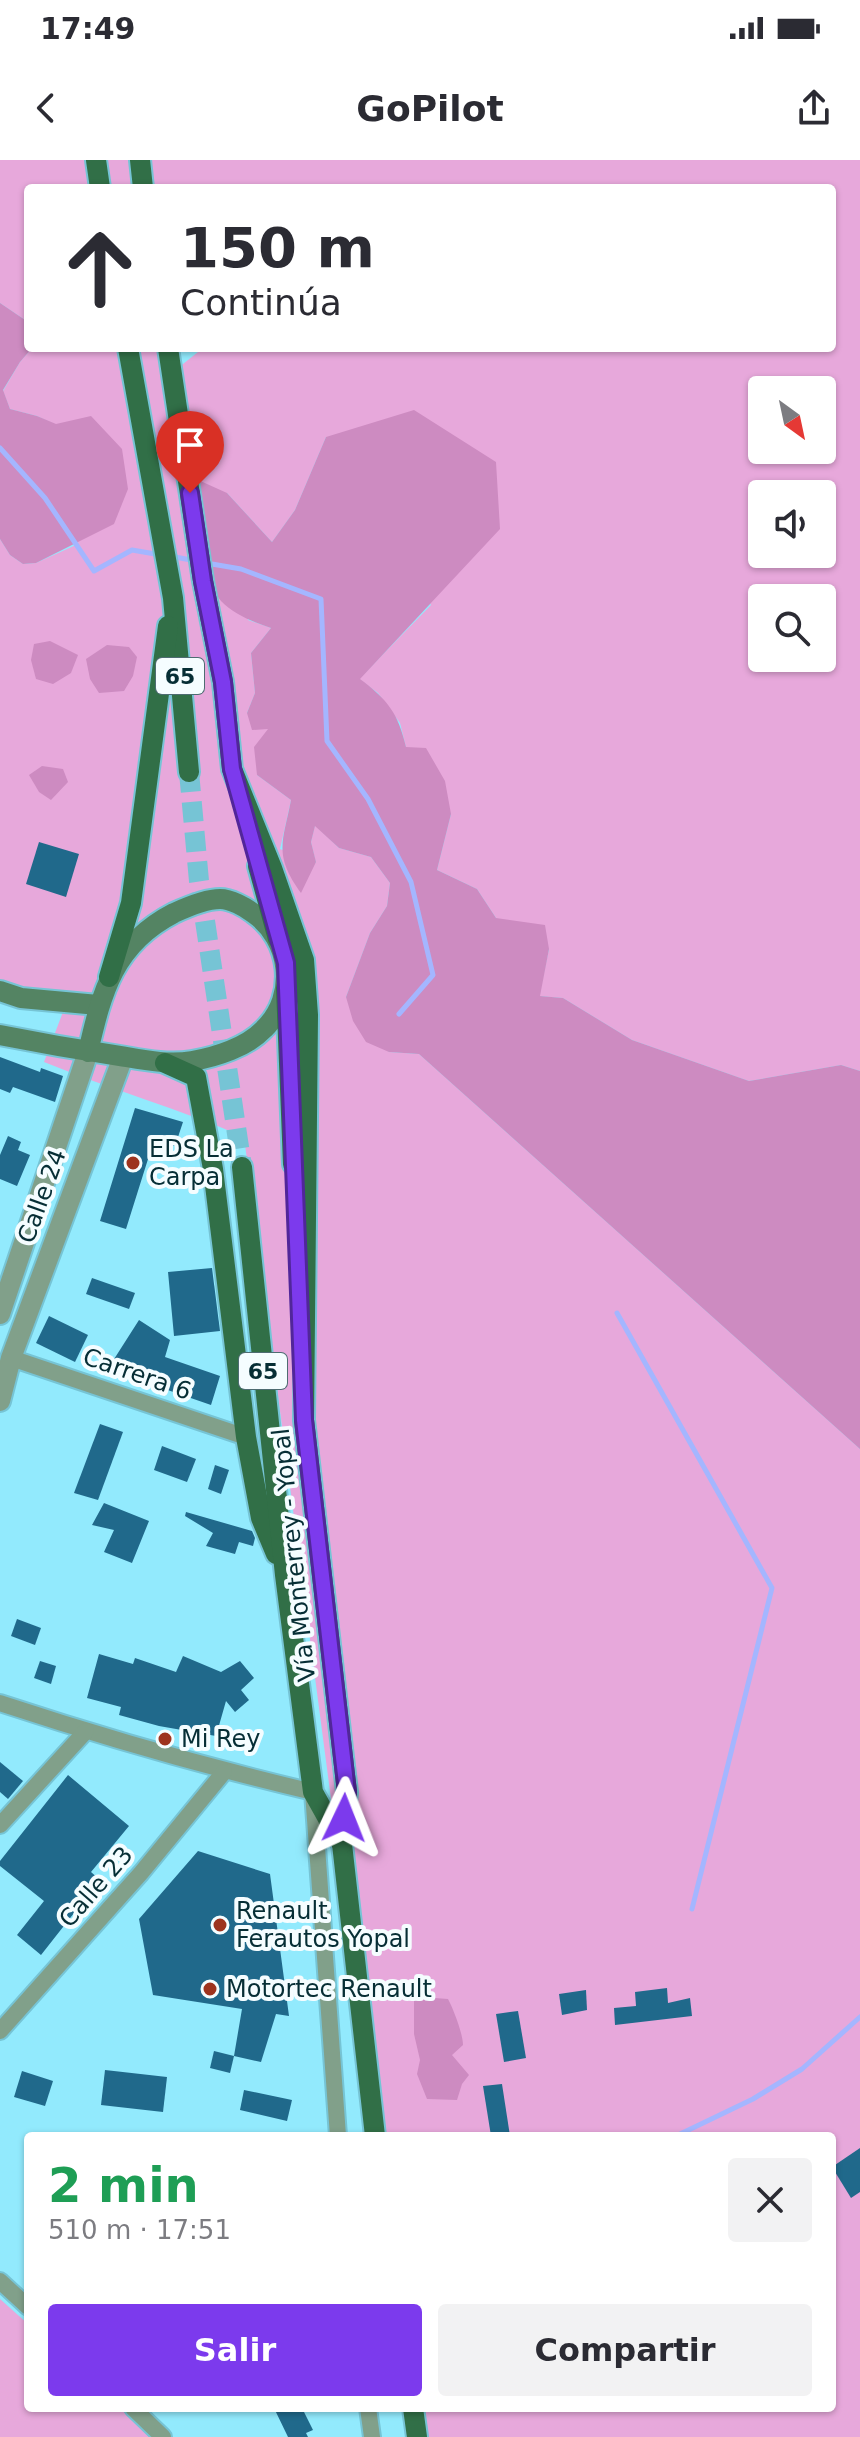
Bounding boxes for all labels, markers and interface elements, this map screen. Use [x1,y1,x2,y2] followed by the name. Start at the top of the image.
[40,11,136,46] text: 17:49
[24,86,68,130] icon: back
[792,86,836,130] icon: share
[356,88,504,129] text: GoPilot
[180,215,375,280] text: 150 m
[48,216,152,320] icon: ahead
[180,282,342,323] text: Continúa
[748,376,836,464] north arrow
[748,376,836,672] map controls
[156,411,224,493] pin
[168,423,212,467] icon: arrive
[748,480,836,568] button: sound
[748,584,836,672] button: search
[156,658,204,694] road number: 65
[149,1135,234,1191] place label: EDS La Carpa
[12,1145,72,1247] street label: Calle 24
[124,1154,142,1172] marker: EDS La Carpa
[79,1342,195,1406] street label: Carrera 6
[239,1353,287,1389] road number: 65
[267,1427,321,1683] street label: Vía Monterrey - Yopal
[181,1725,261,1753] place label: Mi Rey
[156,1730,174,1748] marker: Mi Rey
[302,1776,386,1860] position arrow
[53,1841,139,1933] street label: Calle 23
[236,1897,410,1953] place label: Renault Ferautos Yopal
[211,1916,229,1934] marker: Renault Ferautos Yopal
[226,1975,432,2003] place label: Motortec Renault
[201,1980,219,1998] marker: Motortec Renault
[48,2157,199,2213] text: 2 min
[728,2158,812,2242] button: close
[48,2215,231,2245] text: 510 m · 17:51
[48,2304,422,2396] button: Salir
[438,2304,812,2396] button: Compartir

